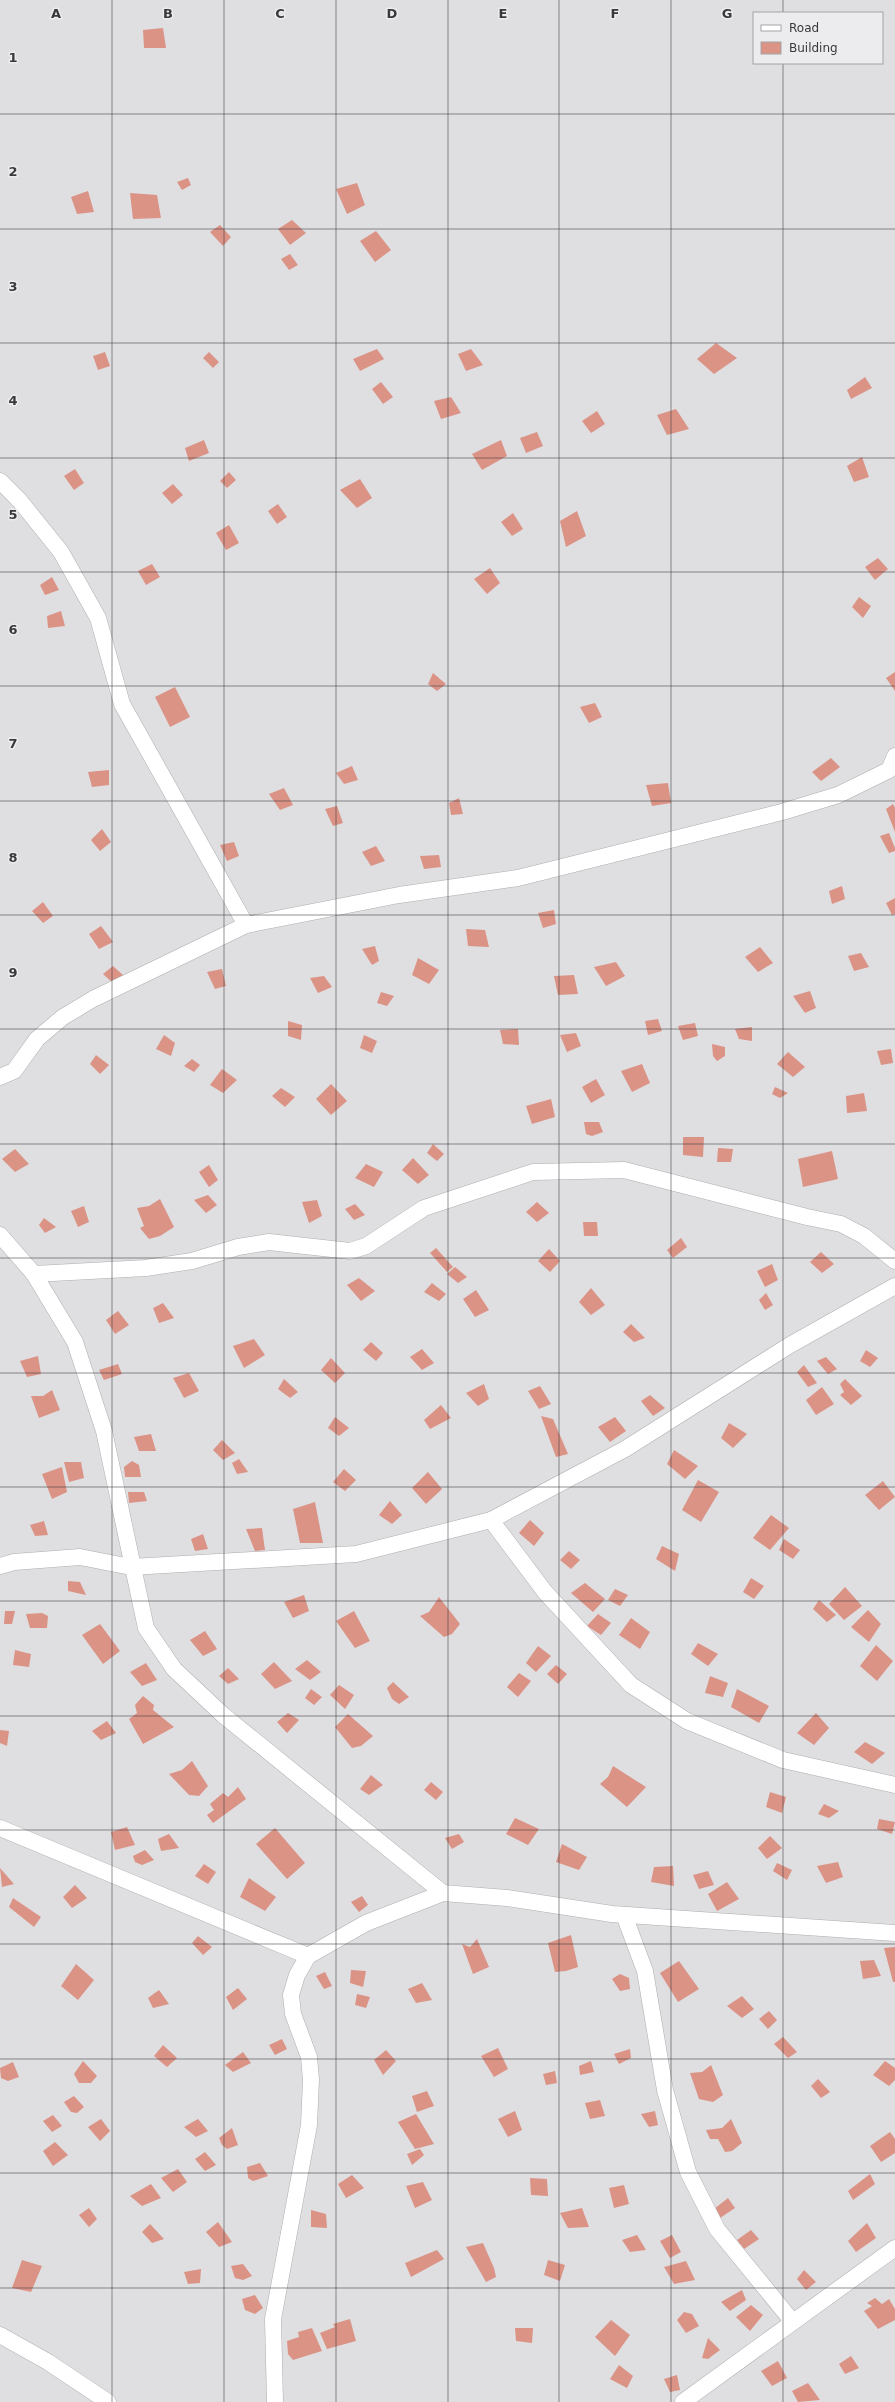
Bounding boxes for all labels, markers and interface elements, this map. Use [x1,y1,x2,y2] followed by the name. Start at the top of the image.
[51,6,61,21] text: A
[163,6,173,21] text: B
[275,6,285,21] text: C
[387,6,398,21] text: D
[499,6,507,21] text: E
[611,6,619,21] text: F
[722,6,732,21] text: G
[753,12,883,64] legend
[789,21,819,35] text: Road
[789,41,838,55] text: Building
[8,50,18,65] text: 1
[8,164,18,179] text: 2
[8,279,18,294] text: 3
[8,393,18,408] text: 4
[8,507,18,522] text: 5
[8,622,18,637] text: 6
[8,736,18,751] text: 7
[8,850,18,865] text: 8
[8,965,18,980] text: 9

